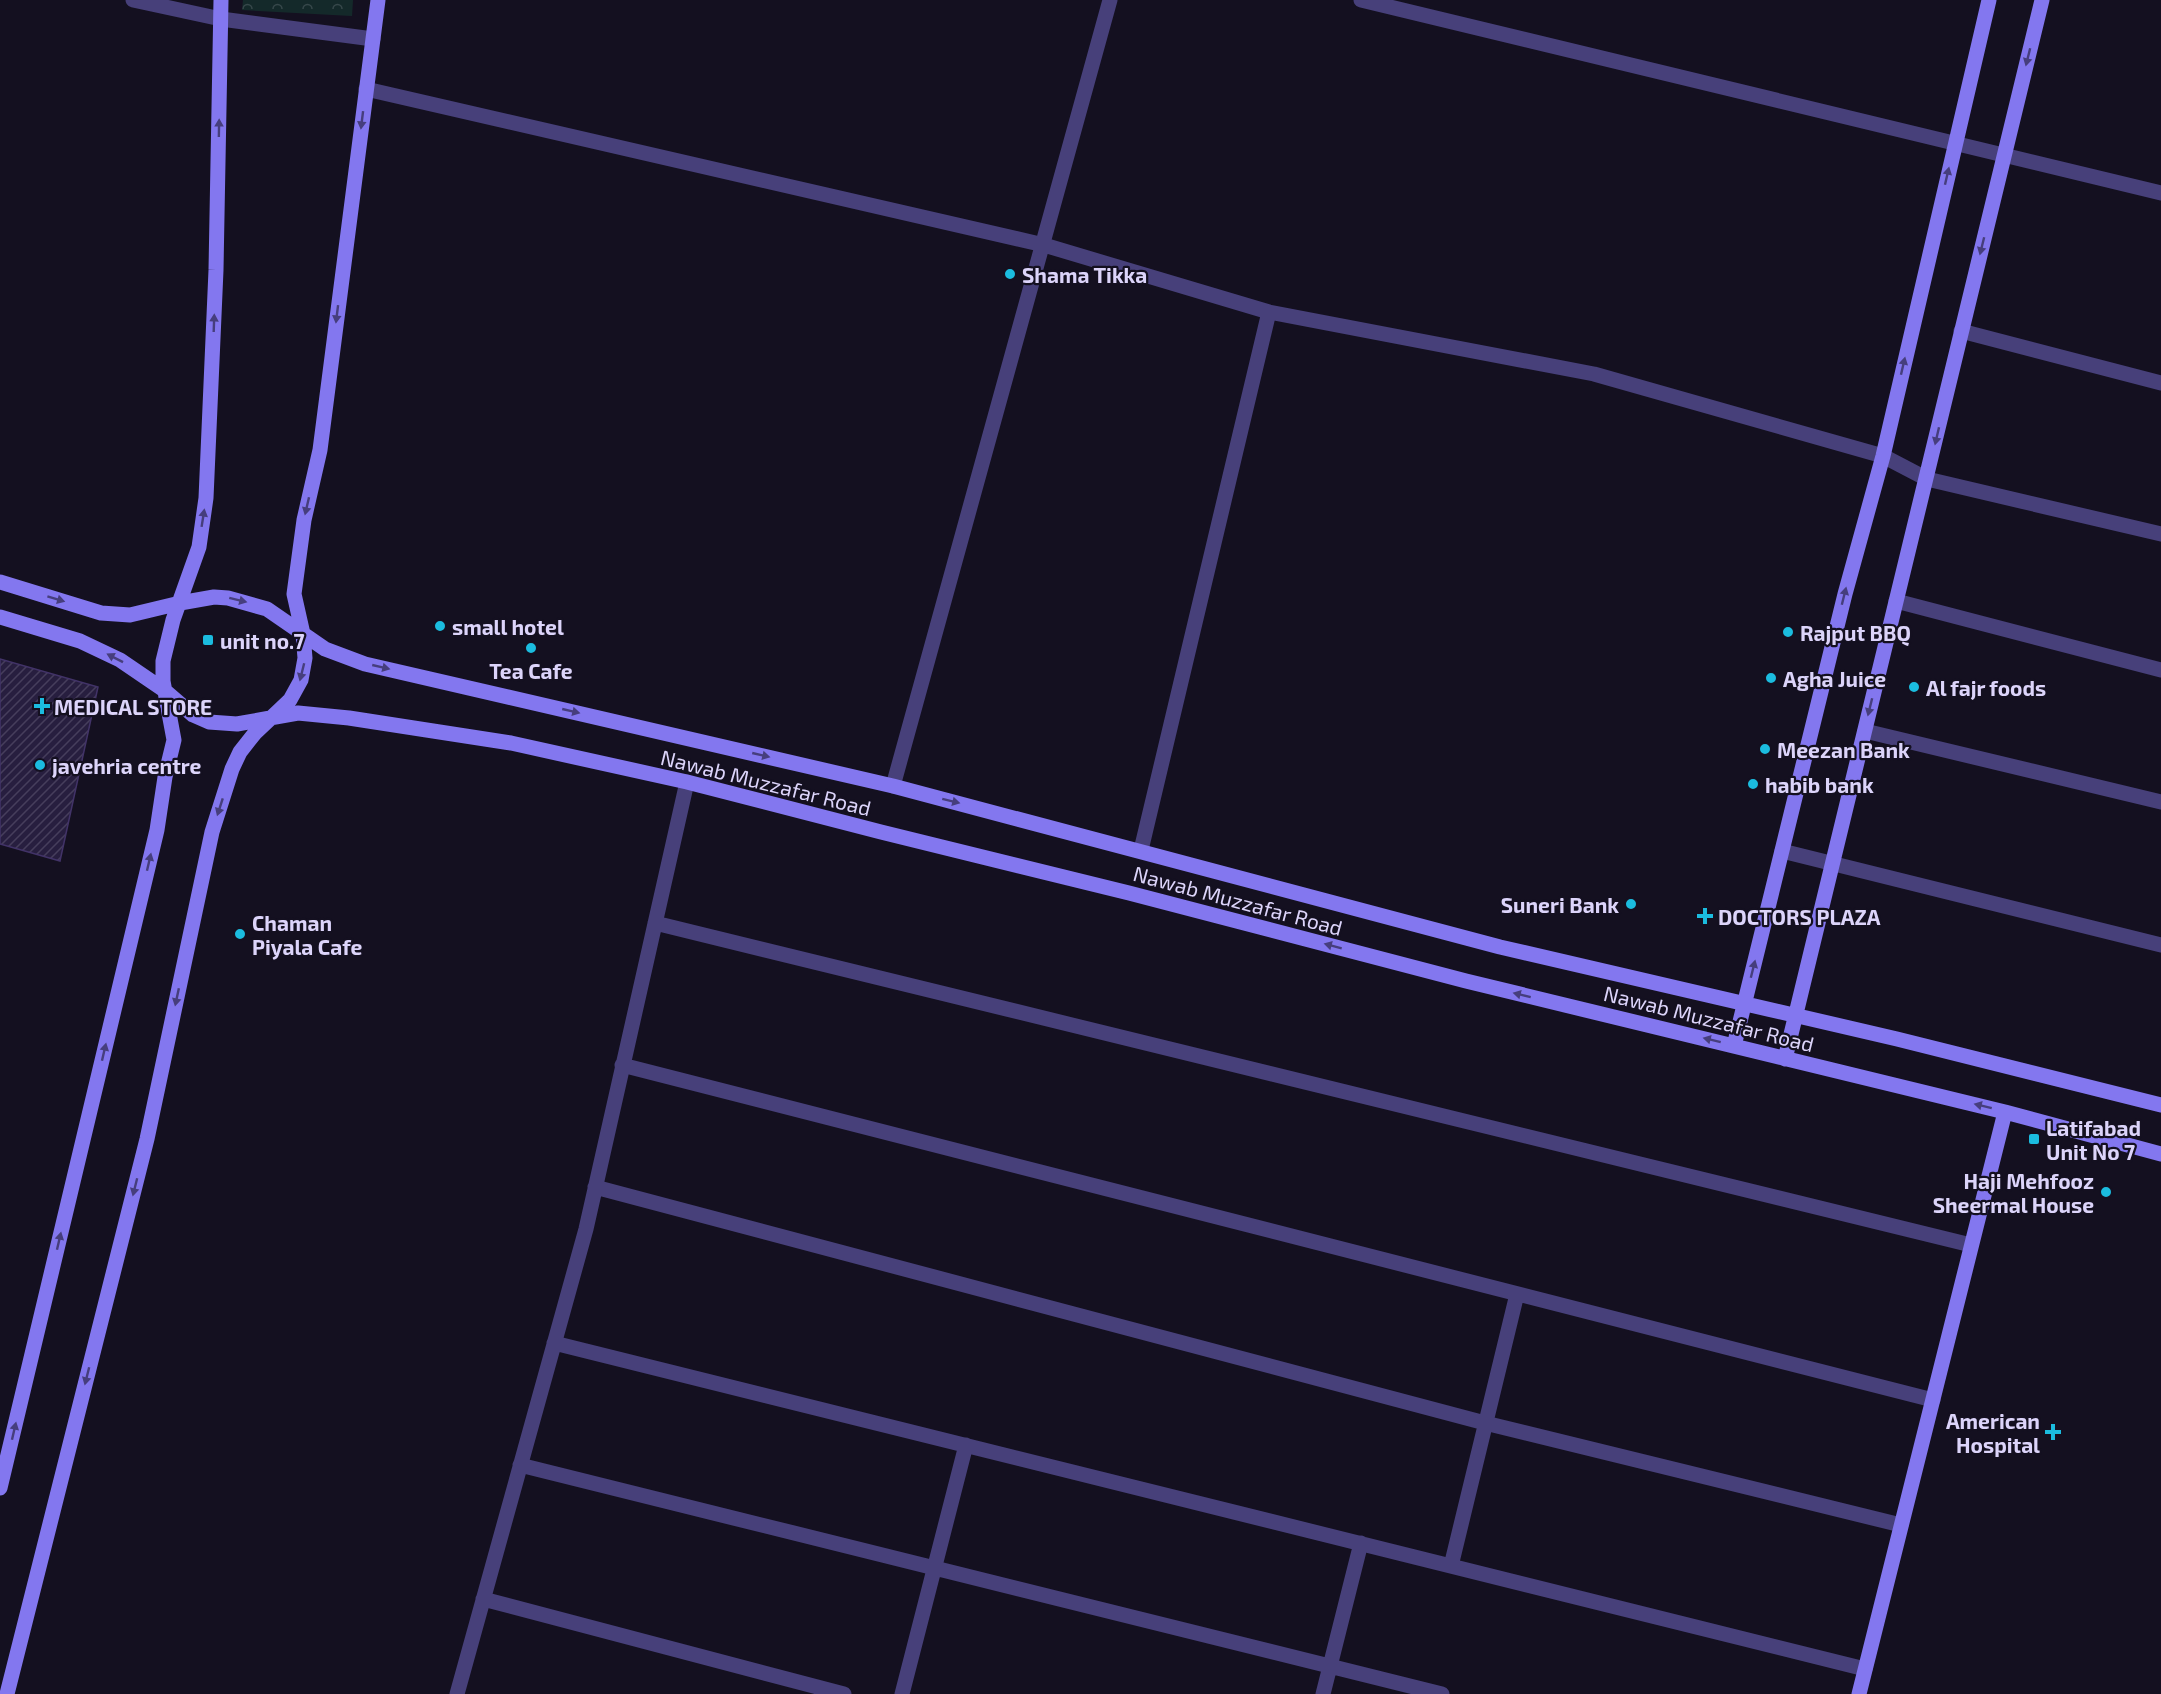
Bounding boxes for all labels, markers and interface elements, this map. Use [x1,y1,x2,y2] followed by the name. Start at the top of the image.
[2023,48,2033,66] one-way arrow
[357,111,366,130] one-way arrow
[214,119,223,138] one-way arrow
[1943,166,1952,185] one-way arrow
[1976,237,1986,255] one-way arrow
[1022,262,1147,287] place label: Shama Tikka
[1003,267,1017,281] marker: Shama Tikka
[332,304,342,323] one-way arrow
[209,314,218,333] one-way arrow
[1899,357,1909,375] one-way arrow
[1931,427,1941,445] one-way arrow
[302,497,311,516] one-way arrow
[199,508,208,527] one-way arrow
[1840,586,1850,605] one-way arrow
[47,595,65,604] one-way arrow
[229,595,247,605] one-way arrow
[452,614,564,639] place label: small hotel
[433,619,447,633] marker: small hotel
[1800,620,1911,646] place label: Rajput BBQ
[1781,625,1795,639] marker: Rajput BBQ
[220,628,305,653] place label: unit no.7
[201,633,215,647] marker: unit no.7
[524,641,538,655] marker: Tea Cafe
[106,653,123,663] one-way arrow
[489,658,573,683] place label: Tea Cafe
[297,663,307,681] one-way arrow
[372,663,390,673] one-way arrow
[1783,666,1886,691] place label: Agha Juice
[1764,671,1778,685] marker: Agha Juice
[1926,675,2046,700] place label: Al fajr foods
[1907,680,1921,694] marker: Al fajr foods
[54,694,212,719] place label: MEDICAL STORE
[1865,698,1875,716] one-way arrow
[35,699,49,713] marker: MEDICAL STORE
[562,706,580,716] one-way arrow
[1777,737,1910,762] place label: Meezan Bank
[1758,742,1772,756] marker: Meezan Bank
[658,744,874,820] street label: Nawab Muzzafar Road
[752,750,770,760] one-way arrow
[52,753,202,778] place label: javehria centre
[33,758,47,772] marker: javehria centre
[1765,772,1874,797] place label: habib bank
[1746,777,1760,791] marker: habib bank
[942,797,960,806] one-way arrow
[214,798,224,816] one-way arrow
[145,852,154,871] one-way arrow
[1131,860,1345,940] street label: Nawab Muzzafar Road
[1501,892,1619,917] place label: Suneri Bank
[1624,897,1638,911] marker: Suneri Bank
[1718,904,1881,929] place label: DOCTORS PLAZA
[1696,907,1714,925] marker: DOCTORS PLAZA
[252,910,363,960] place label: Chaman Piyala Cafe
[233,927,247,941] marker: Chaman Piyala Cafe
[1324,941,1342,951] one-way arrow
[1749,959,1759,978] one-way arrow
[1601,980,1817,1056] street label: Nawab Muzzafar Road
[172,987,181,1006] one-way arrow
[1513,989,1531,999] one-way arrow
[1702,1035,1721,1045] one-way arrow
[99,1043,109,1061] one-way arrow
[1973,1101,1992,1111] one-way arrow
[2046,1115,2141,1164] place label: Latifabad Unit No 7
[2027,1132,2041,1146] marker: Latifabad Unit No 7
[1933,1168,2094,1217] place label: Haji Mehfooz Sheermal House
[129,1178,139,1196] one-way arrow
[2099,1185,2113,1199] marker: Haji Mehfooz Sheermal House
[54,1232,64,1251] one-way arrow
[81,1367,91,1385] one-way arrow
[1946,1408,2040,1457] place label: American Hospital
[9,1422,19,1440] one-way arrow
[2044,1423,2062,1441] marker: American Hospital

